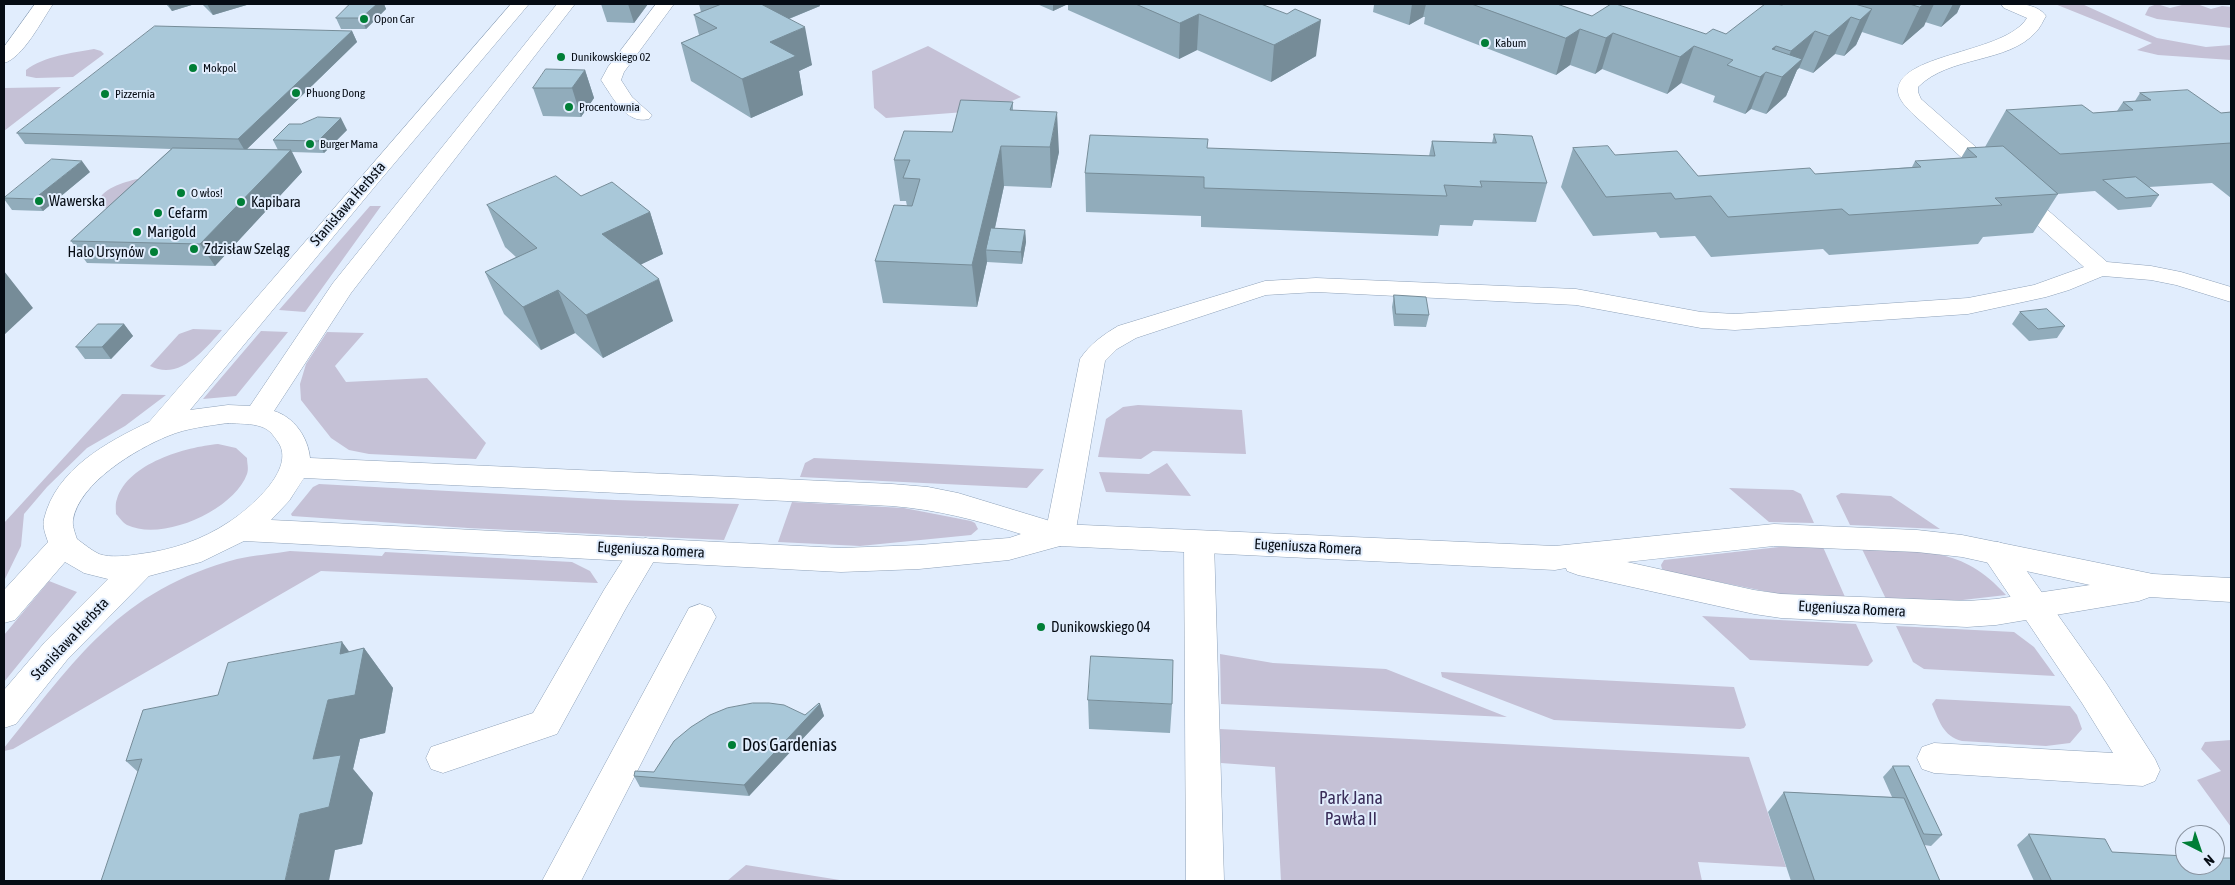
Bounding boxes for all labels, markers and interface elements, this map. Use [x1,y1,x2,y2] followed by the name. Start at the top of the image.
[374,12,414,26] place label: Opon Car
[358,13,370,25] marker: Opon Car
[1495,36,1526,50] place label: Kabum
[1479,37,1491,49] marker: Kabum
[571,50,651,64] place label: Dunikowskiego 02
[555,51,567,63] marker: Dunikowskiego 02
[203,61,236,75] place label: Mokpol
[187,62,199,74] marker: Mokpol
[306,86,365,100] place label: Phuong Dong
[115,87,155,101] place label: Pizzernia
[290,87,302,99] marker: Phuong Dong
[99,88,111,100] marker: Pizzernia
[579,100,640,114] place label: Procentownia
[563,101,575,113] marker: Procentownia
[320,137,378,151] place label: Burger Mama
[304,138,316,150] marker: Burger Mama
[306,158,390,250] street label: Stanisława Herbsta
[191,186,223,200] place label: O włos!
[175,187,187,199] marker: O włos!
[49,192,105,210] place label: Wawerska
[251,193,301,211] place label: Kapibara
[33,195,45,207] marker: Wawerska
[235,196,247,208] marker: Kapibara
[168,204,208,222] place label: Cefarm
[152,207,164,219] marker: Cefarm
[147,223,196,241] place label: Marigold
[131,226,143,238] marker: Marigold
[204,240,290,258] place label: Zdzisław Szeląg
[68,243,144,261] place label: Halo Ursynów
[188,243,200,255] marker: Zdzisław Szeląg
[148,246,160,258] marker: Halo Ursynów
[1254,535,1362,559] street label: Eugeniusza Romera
[597,538,705,562] street label: Eugeniusza Romera
[27,594,113,684] street label: Stanisława Herbsta
[1798,597,1906,621] street label: Eugeniusza Romera
[1051,618,1151,636] place label: Dunikowskiego 04
[1035,621,1047,633] marker: Dunikowskiego 04
[742,734,837,756] place label: Dos Gardenias
[726,739,738,751] marker: Dos Gardenias
[1319,787,1383,830] park label: Park Jana Pawła II
[2175,825,2225,875] north arrow
[2201,852,2218,869] text: N

